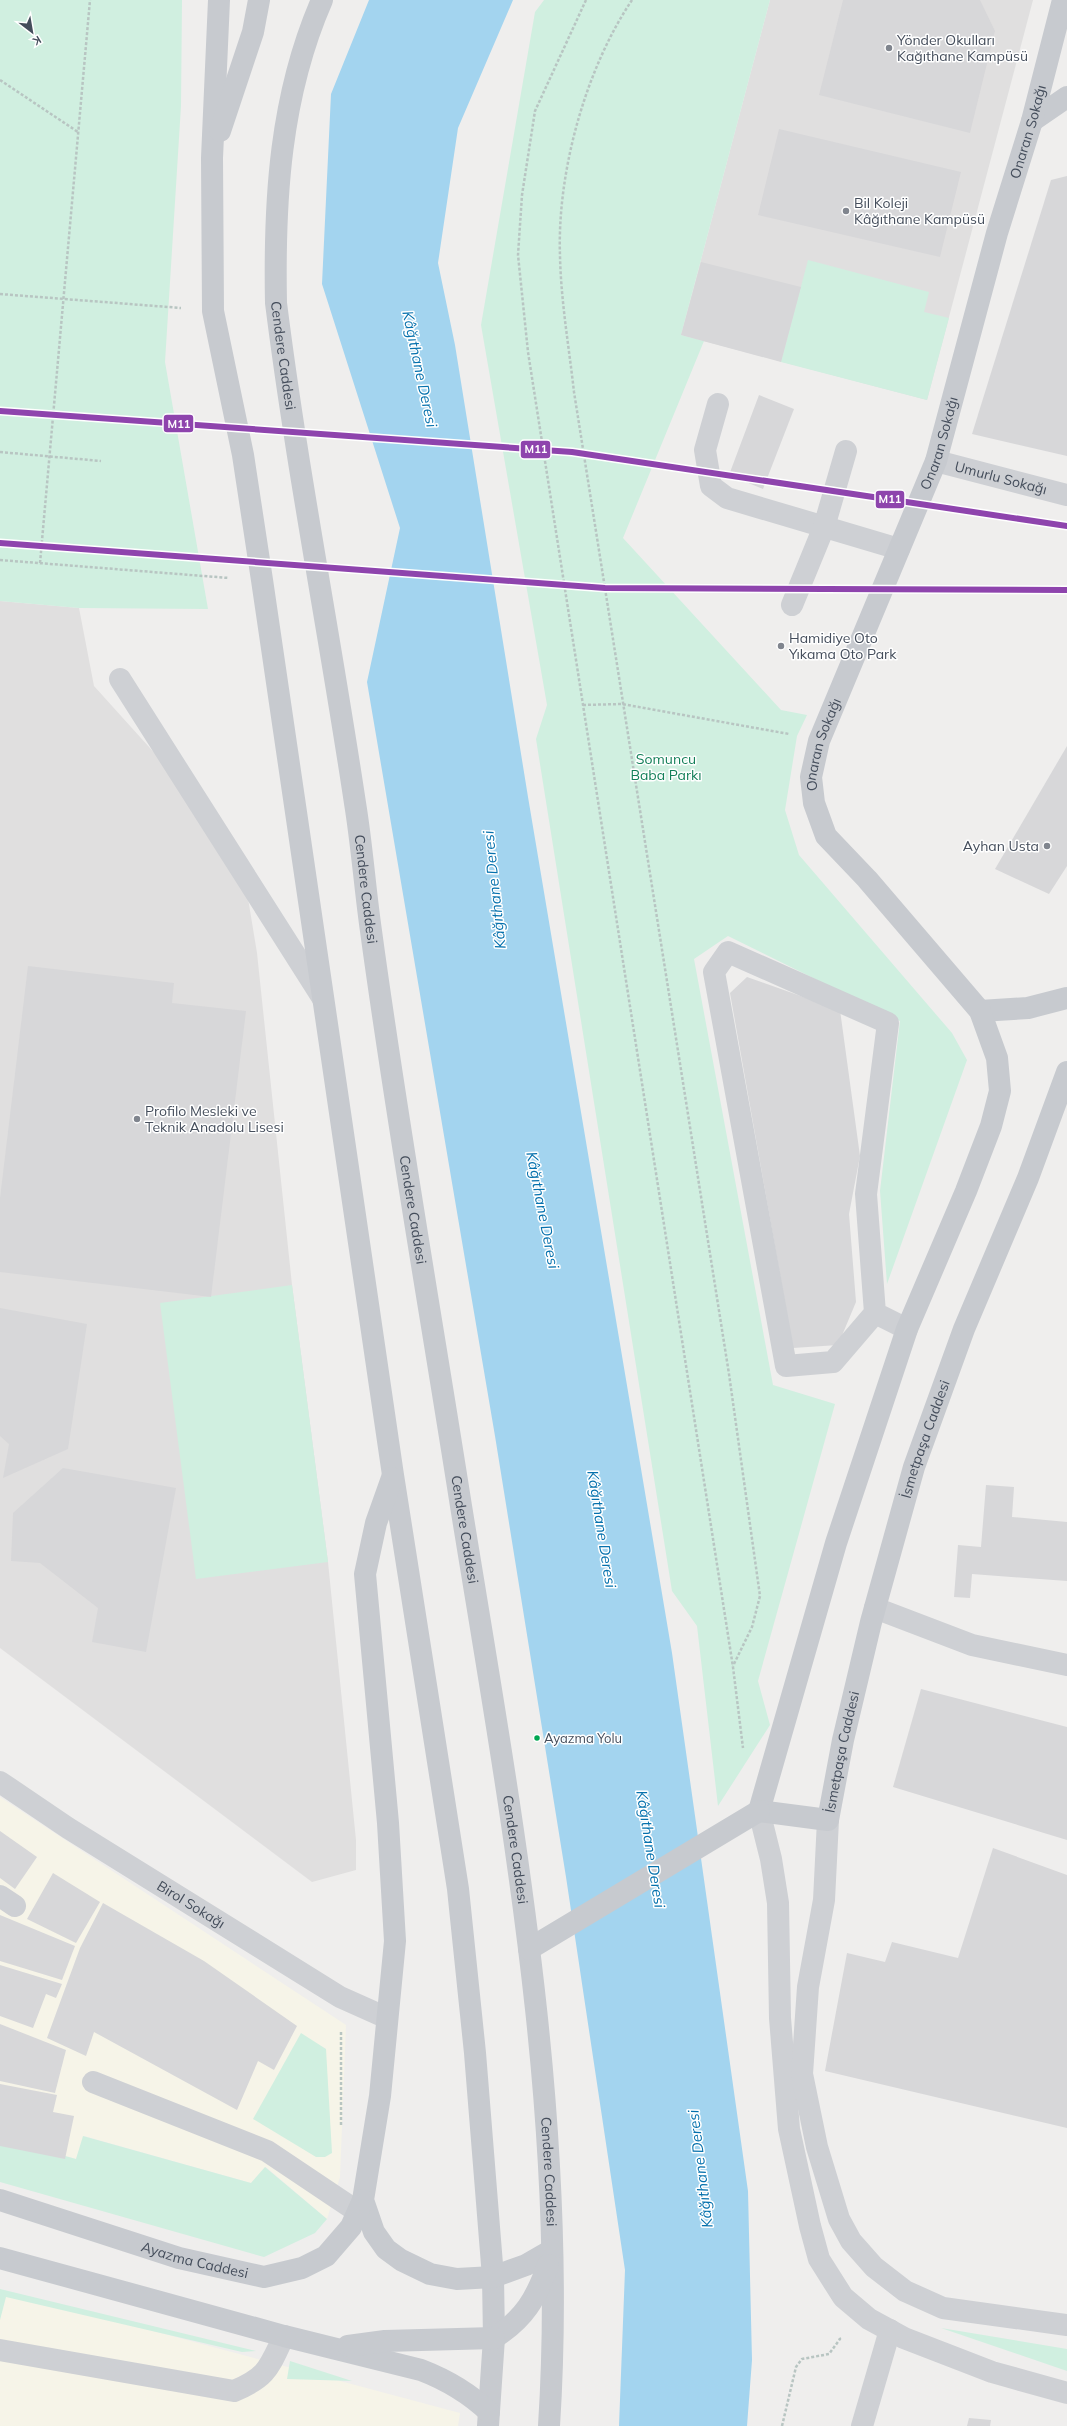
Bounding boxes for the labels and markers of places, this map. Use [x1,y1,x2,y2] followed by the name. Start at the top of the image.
[896,31,1028,65] place label: Yönder Okulları Kağıthane Kampüsü
[884,43,894,53] marker: Yönder Okulları Kağıthane Kampüsü
[854,194,985,228] place label: Bil Koleji Kâğıthane Kampüsü
[841,206,851,216] marker: Bil Koleji Kâğıthane Kampüsü
[788,629,897,663] place label: Hamidiye Oto Yıkama Oto Park
[776,641,786,651] marker: Hamidiye Oto Yıkama Oto Park
[963,837,1039,855] place label: Ayhan Usta
[1042,841,1052,851] marker: Ayhan Usta
[145,1102,284,1136] place label: Profilo Mesleki ve Teknik Anadolu Lisesi
[132,1114,142,1124] marker: Profilo Mesleki ve Teknik Anadolu Lisesi
[544,1730,622,1746] place label: Ayazma Yolu
[532,1733,542,1743] marker: Ayazma Yolu

